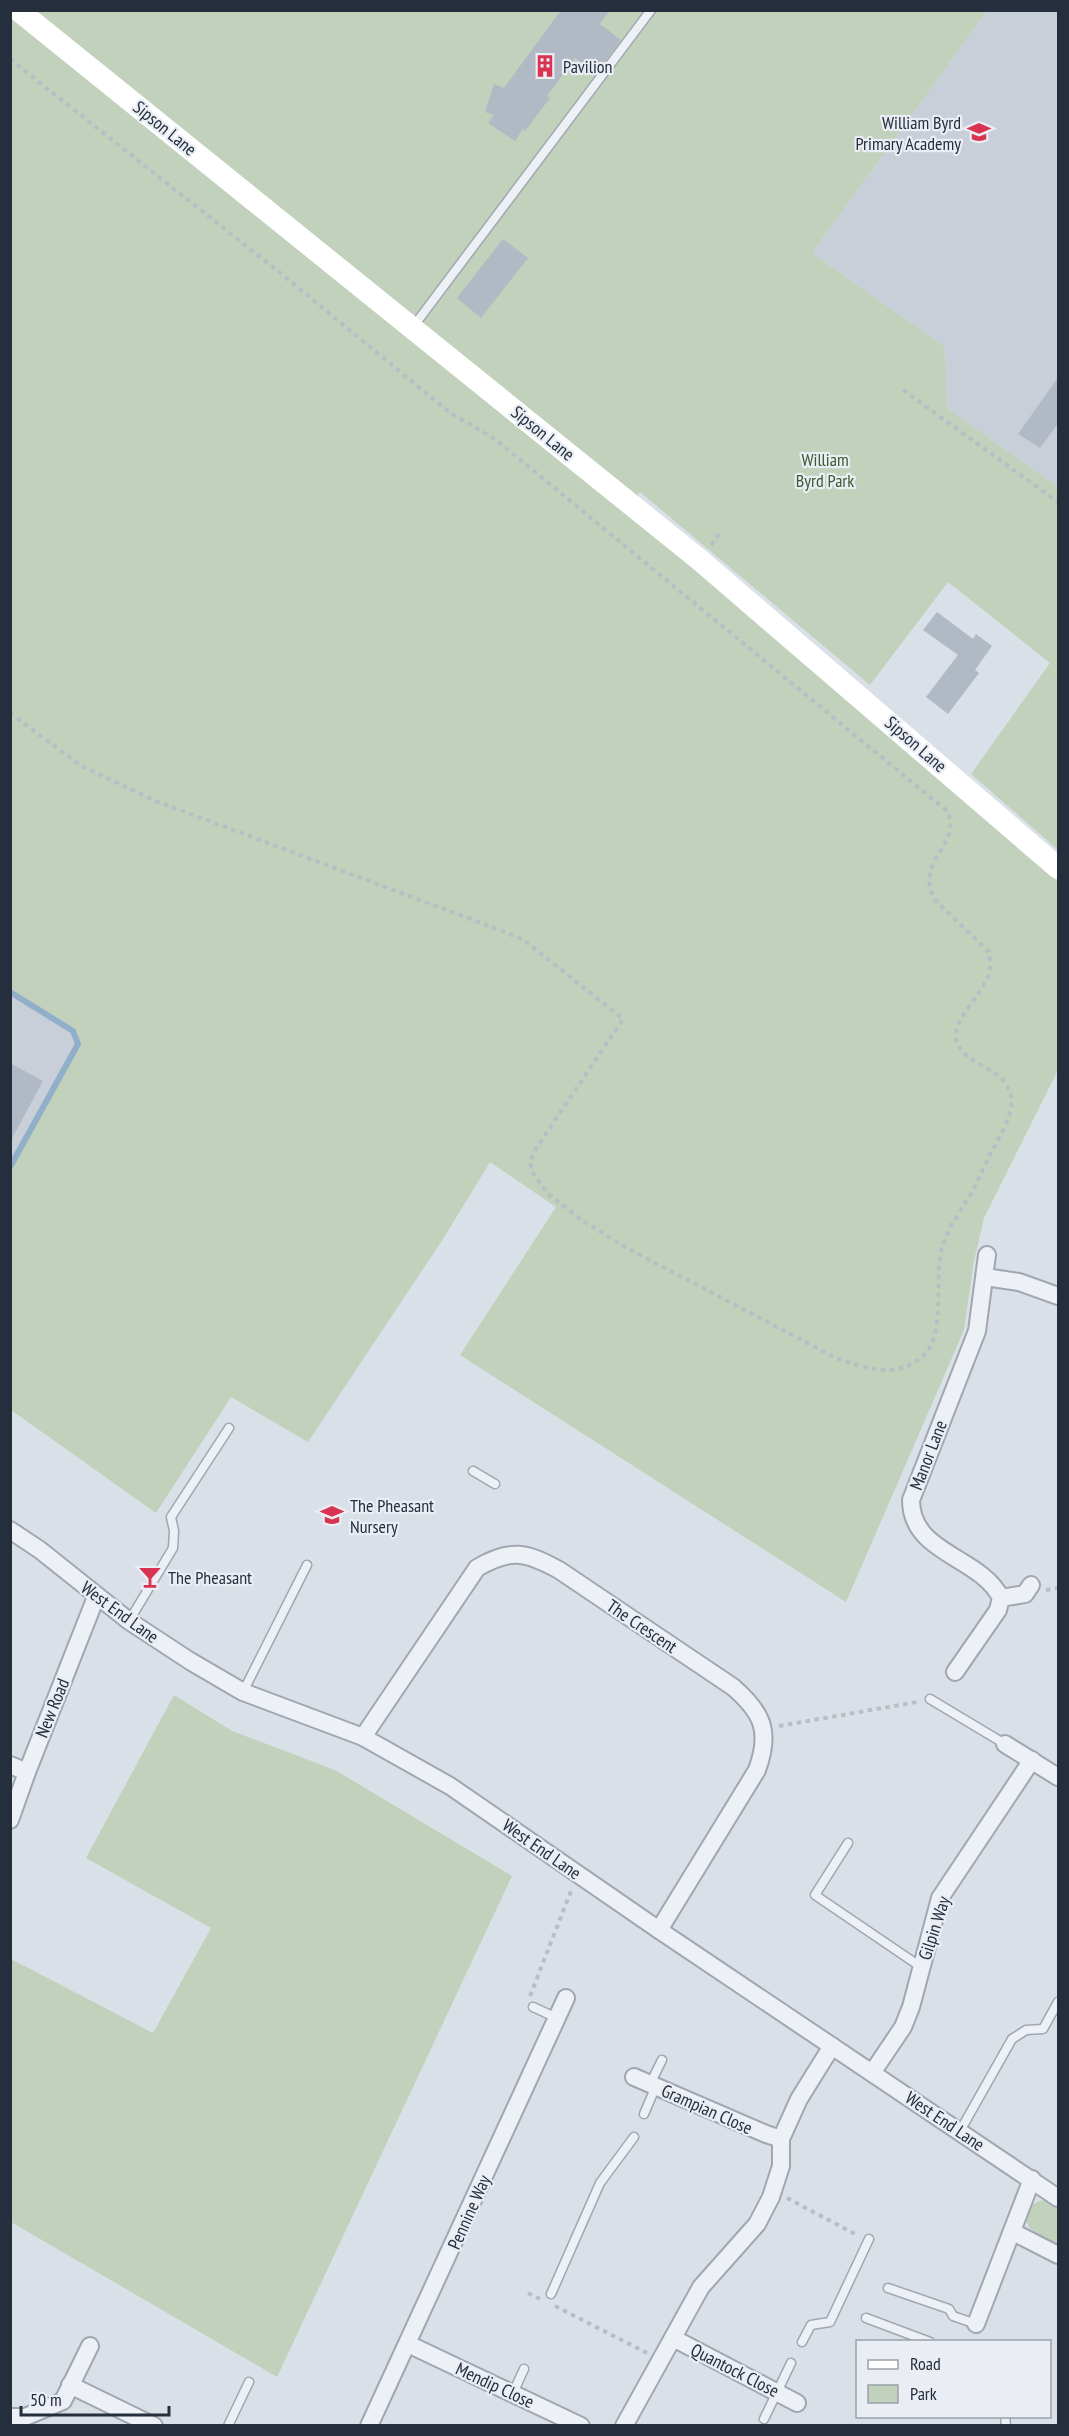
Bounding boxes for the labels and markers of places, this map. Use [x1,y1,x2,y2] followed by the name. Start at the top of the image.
[532,53,558,79] building icon: Pavilion
[563,55,613,78] place label: Pavilion
[855,111,961,155] place label: William Byrd Primary Academy
[966,119,992,145] school or university icon: William Byrd Primary Academy
[350,1494,434,1538] place label: The Pheasant Nursery
[319,1502,345,1528] school or university icon: The Pheasant Nursery
[137,1564,163,1590] bar icon: The Pheasant
[168,1566,252,1589] place label: The Pheasant

